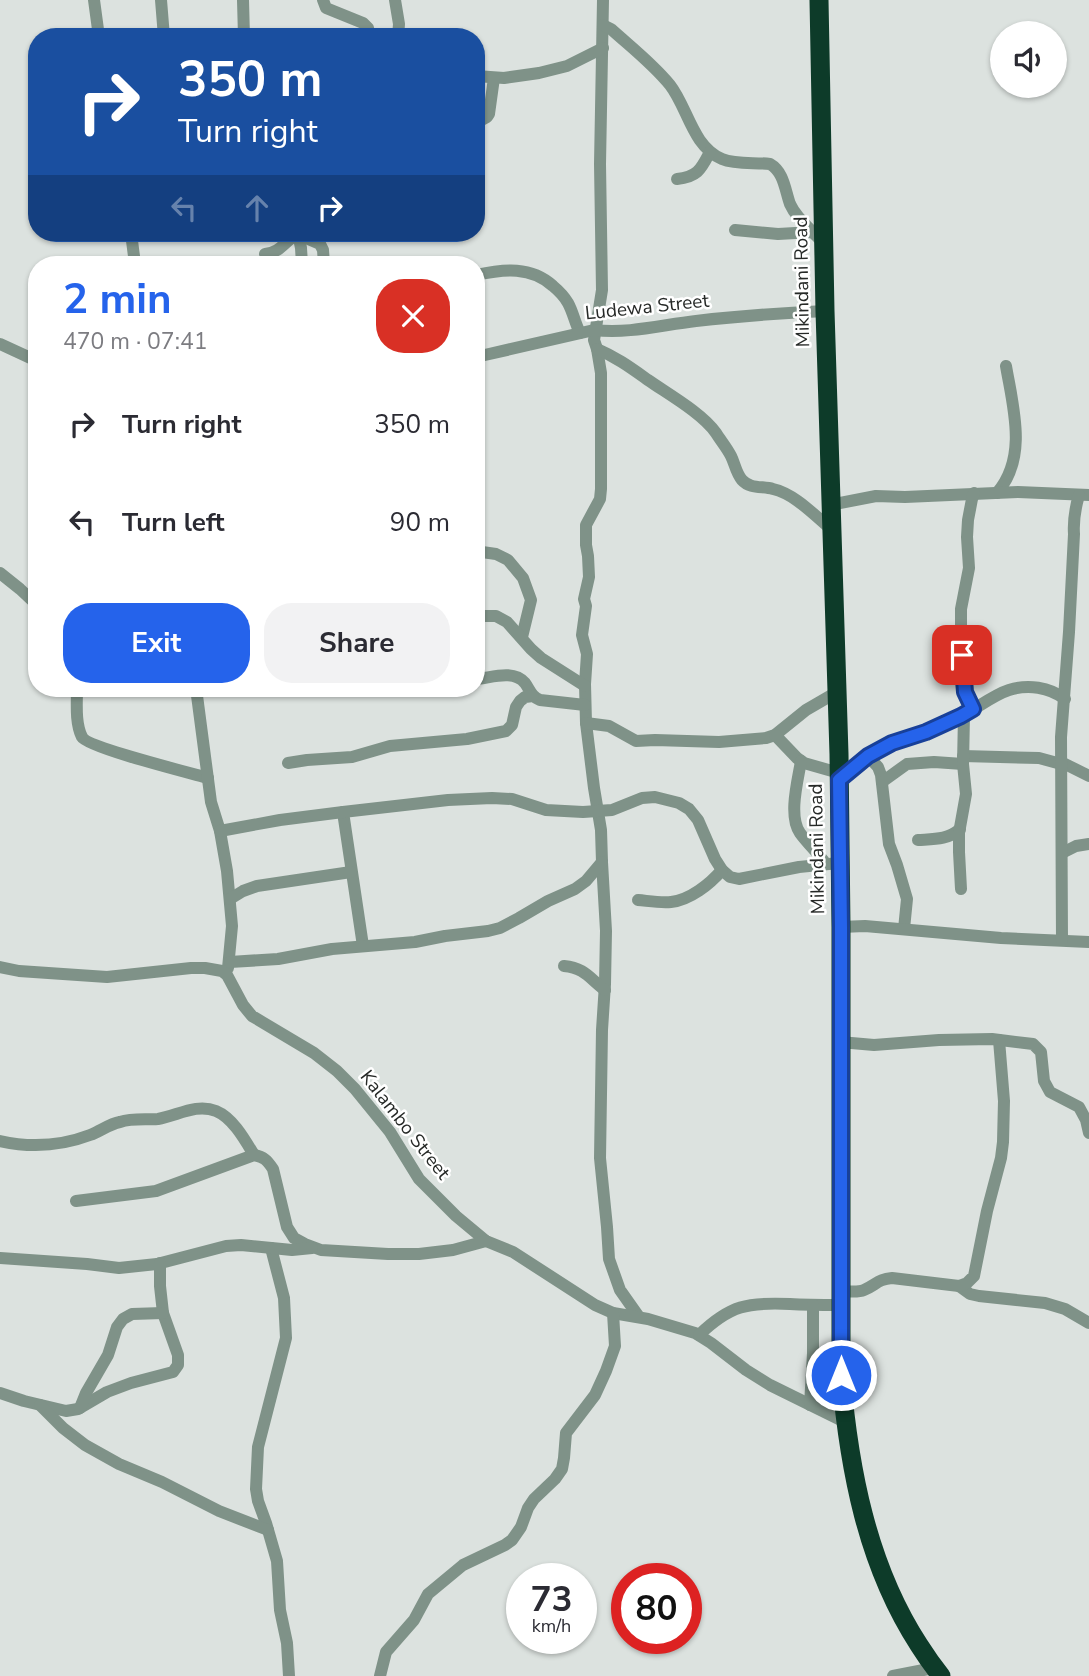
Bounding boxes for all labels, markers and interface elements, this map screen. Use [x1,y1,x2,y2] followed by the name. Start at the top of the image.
[990,21,1067,98] map controls
[990,21,1067,98] button: sound
[178,46,322,113] text: 350 m
[63,56,154,147] icon: right
[178,110,318,153] text: Turn right
[165,189,203,227] icon: left
[238,189,276,227] icon: ahead
[311,189,349,227] icon: right
[788,216,816,348] street label: Mikindani Road
[63,271,172,328] text: 2 min
[376,279,450,353] button: close
[584,288,711,326] street label: Ludewa Street
[63,326,208,357] text: 470 m · 07:41
[63,405,101,443] icon: right
[122,407,241,442] text: Turn right
[374,407,450,442] text: 350 m
[63,503,101,541] icon: left
[122,505,225,540] text: Turn left
[390,505,450,540] text: 90 m
[63,603,250,683] button: Exit
[264,603,450,683] button: Share
[932,625,992,685] pin
[943,636,981,674] icon: arrive
[803,783,831,915] street label: Mikindani Road
[354,1065,456,1185] street label: Kalambo Street
[804,1338,878,1412] position arrow
[611,1563,702,1654] speed limit sign: 80
[530,1576,573,1623] text: 73
[532,1614,571,1638] text: km/h

